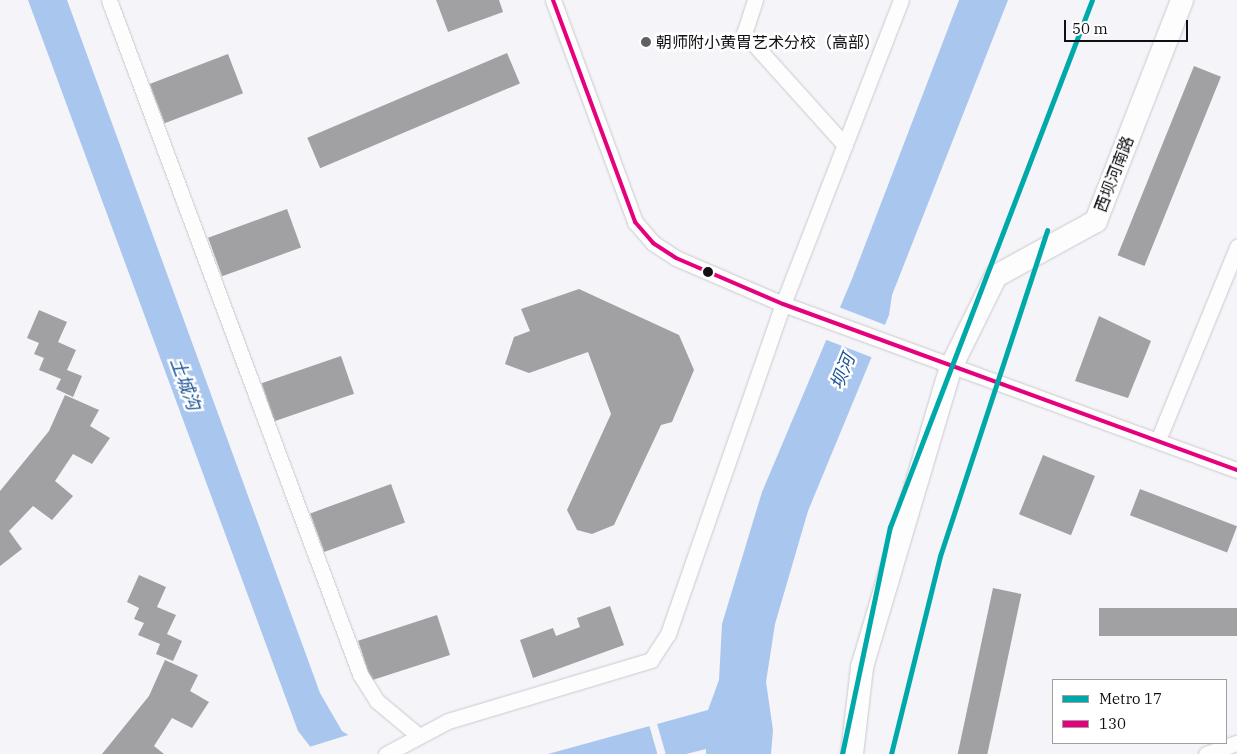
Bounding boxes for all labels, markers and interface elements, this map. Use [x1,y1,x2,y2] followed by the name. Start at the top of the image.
[1067,10,1191,42] scale bar
[1072,19,1108,38] text: 50 m
[656,32,880,52] place label: 朝师附小黄胄艺术分校（高部）
[640,36,652,48] marker: 朝师附小黄胄艺术分校（高部）
[1091,133,1137,215] street label: 西坝河南路
[703,267,713,277] unlabelled marker
[826,351,860,393] water label: 坝河
[166,355,204,413] water label: 土城沟
[1052,679,1227,744] legend
[1099,689,1162,708] text: Metro 17
[1099,714,1126,733] text: 130

